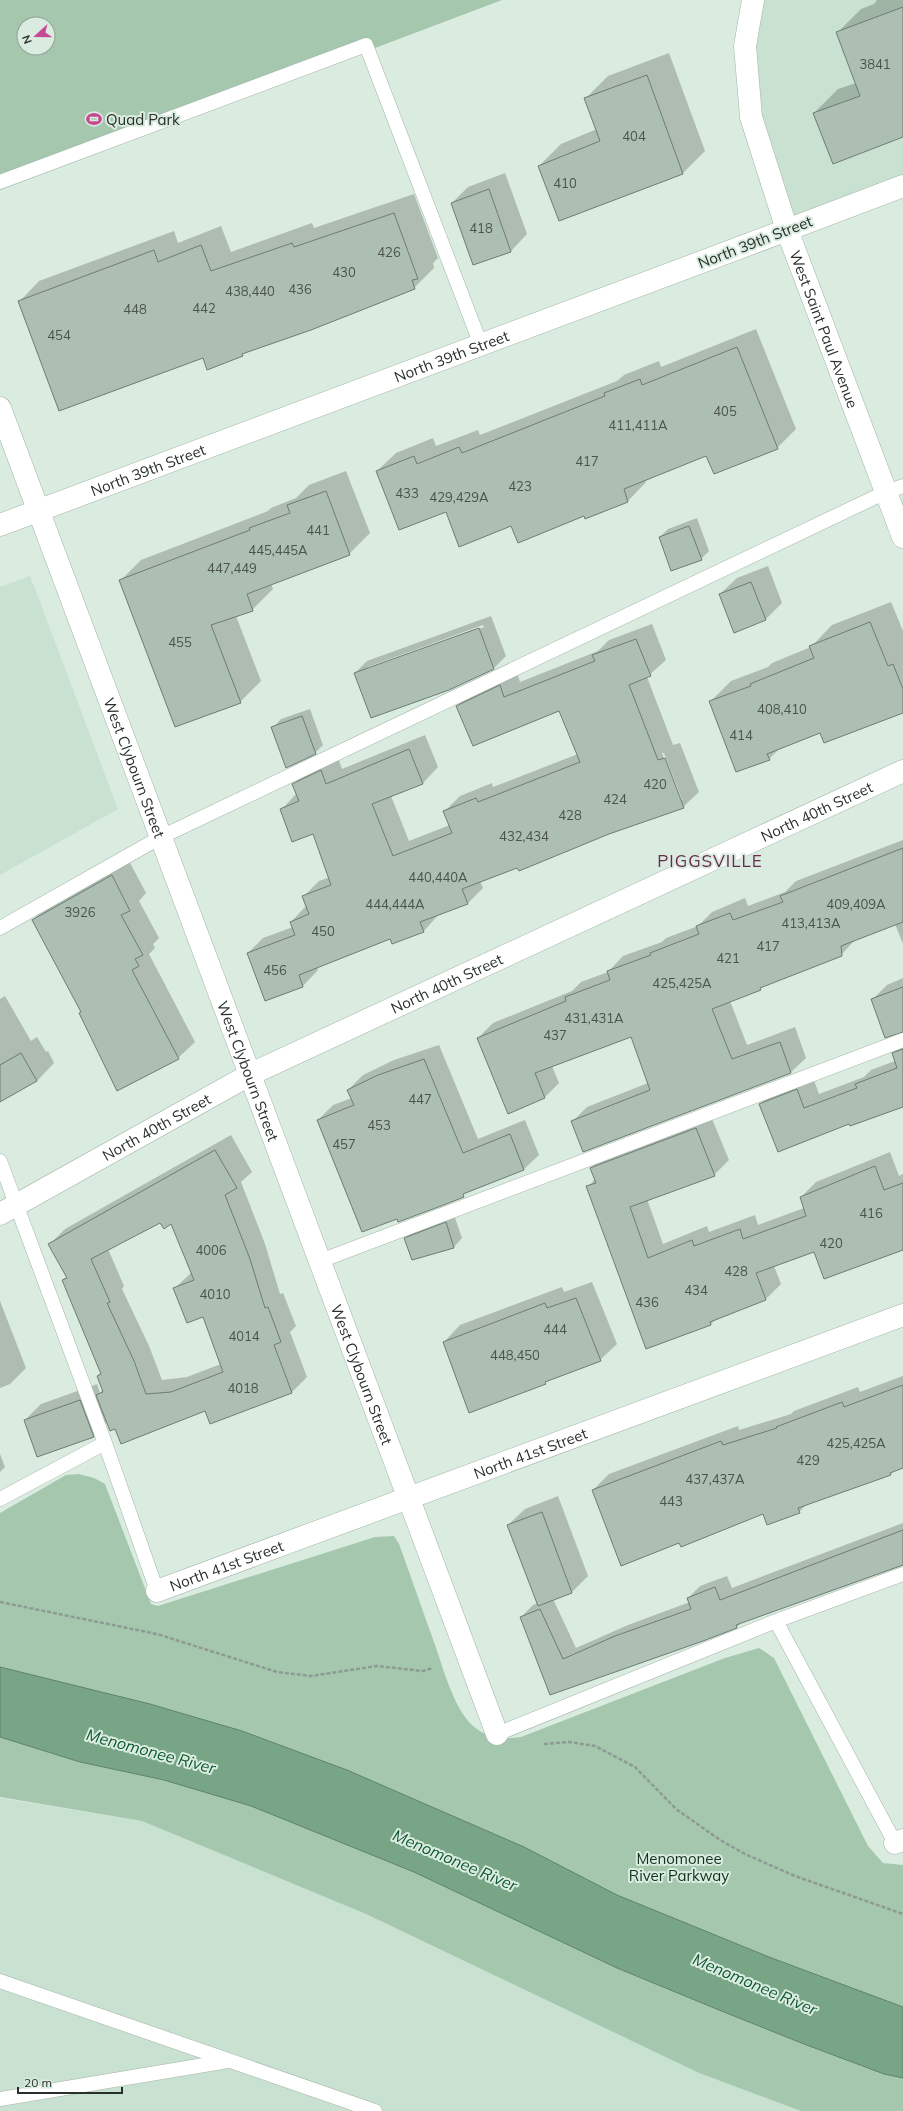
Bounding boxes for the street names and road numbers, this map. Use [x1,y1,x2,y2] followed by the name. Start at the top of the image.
[695,211,815,273] street label: North 39th Street
[786,247,863,411] street label: West Saint Paul Avenue
[391,326,511,386] street label: North 39th Street
[88,439,208,500] street label: North 39th Street
[100,695,170,840] street label: West Clybourn Street
[758,777,875,845] street label: North 40th Street
[388,949,505,1017] street label: North 40th Street
[214,998,283,1144] street label: West Clybourn Street
[99,1089,214,1165] street label: North 40th Street
[327,1302,397,1447] street label: West Clybourn Street
[471,1423,590,1483] street label: North 41st Street
[167,1536,286,1595] street label: North 41st Street

